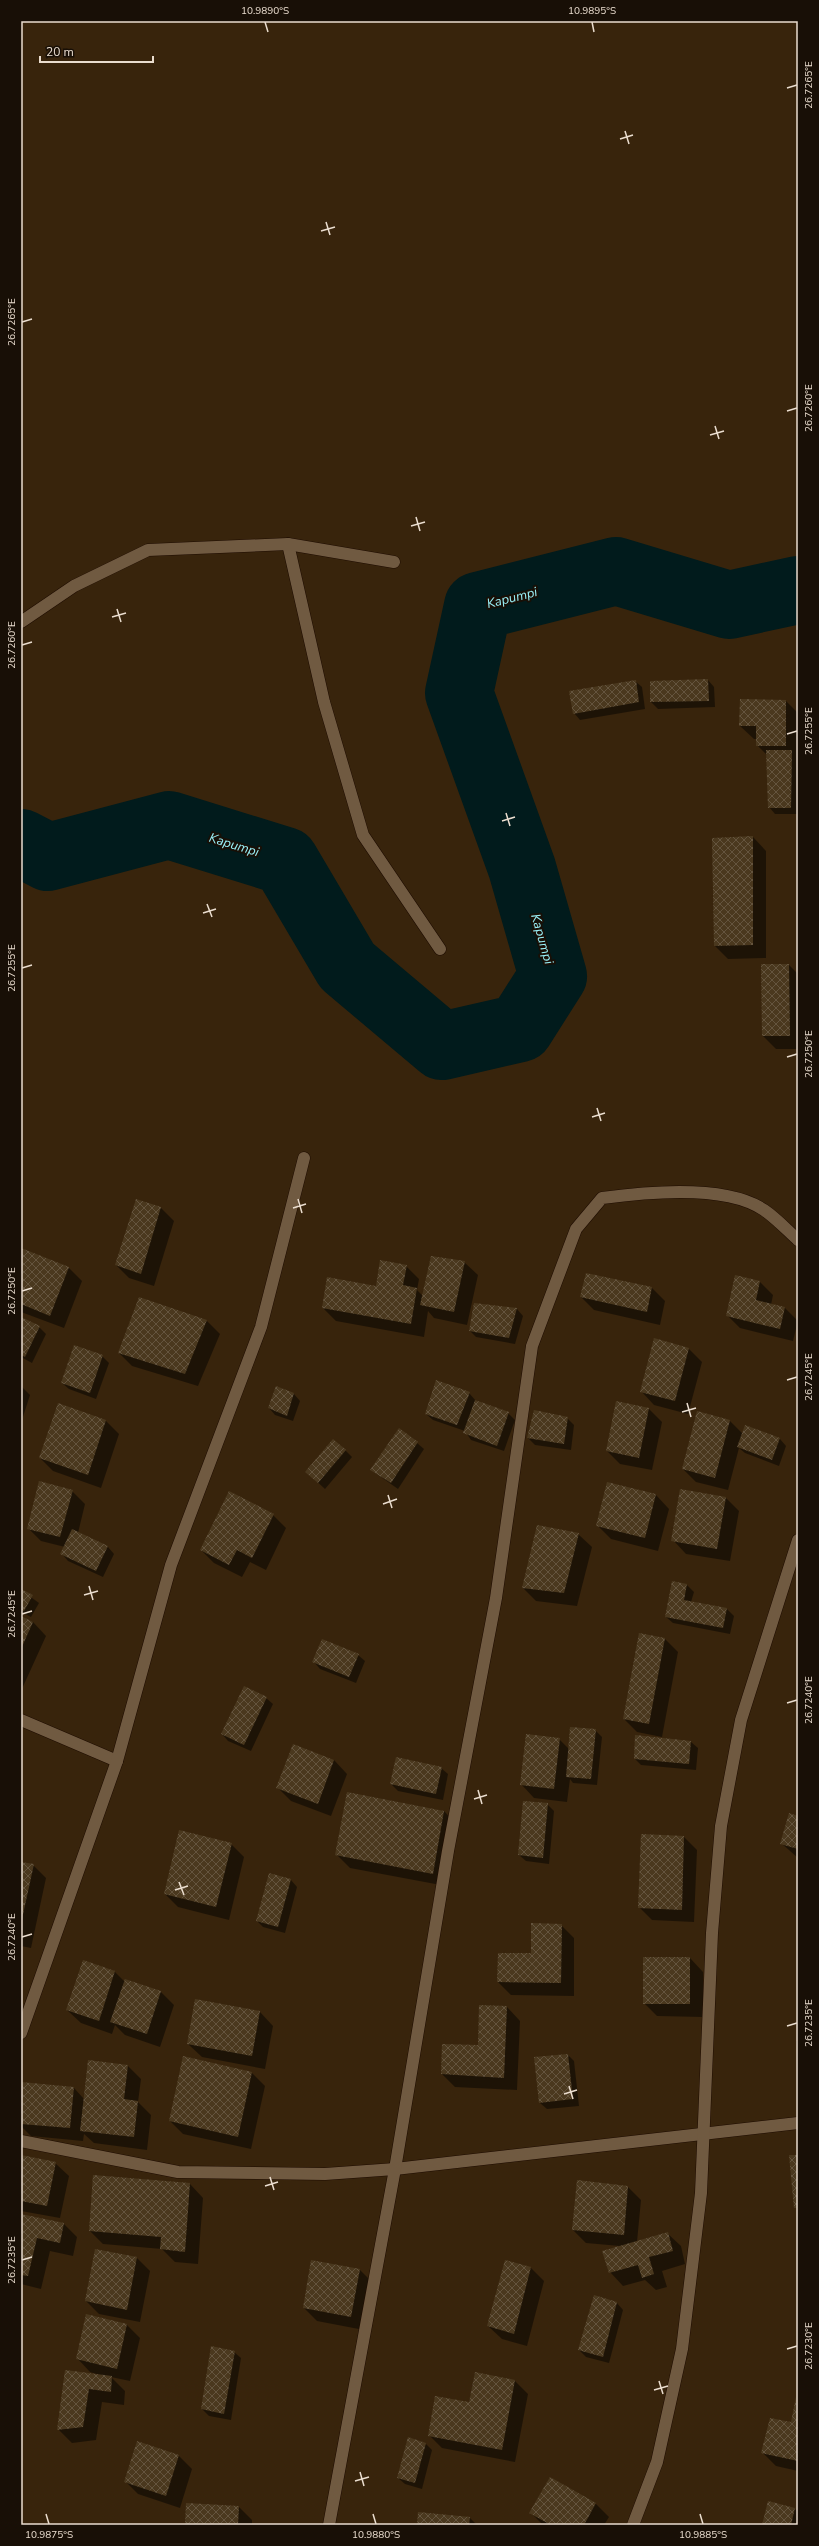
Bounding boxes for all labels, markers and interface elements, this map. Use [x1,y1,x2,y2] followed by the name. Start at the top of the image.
[241,4,289,18] text: 10.9890°S
[568,4,616,18] text: 10.9895°S
[40,38,153,64] scale bar
[46,44,74,60] text: 20 m
[802,61,816,109] text: 26.7265°E
[5,298,19,346] text: 26.7265°E
[802,384,816,432] text: 26.7260°E
[485,583,540,613] water label: Kapumpi
[5,621,19,669] text: 26.7260°E
[802,707,816,755] text: 26.7255°E
[207,829,262,861] water label: Kapumpi
[526,912,558,967] water label: Kapumpi
[5,944,19,992] text: 26.7255°E
[802,1030,816,1078] text: 26.7250°E
[5,1267,19,1315] text: 26.7250°E
[802,1353,816,1401] text: 26.7245°E
[5,1590,19,1638] text: 26.7245°E
[802,1676,816,1724] text: 26.7240°E
[5,1913,19,1961] text: 26.7240°E
[802,1999,816,2047] text: 26.7235°E
[5,2236,19,2284] text: 26.7235°E
[802,2322,816,2370] text: 26.7230°E
[25,2528,73,2542] text: 10.9875°S
[352,2528,400,2542] text: 10.9880°S
[679,2528,727,2542] text: 10.9885°S

